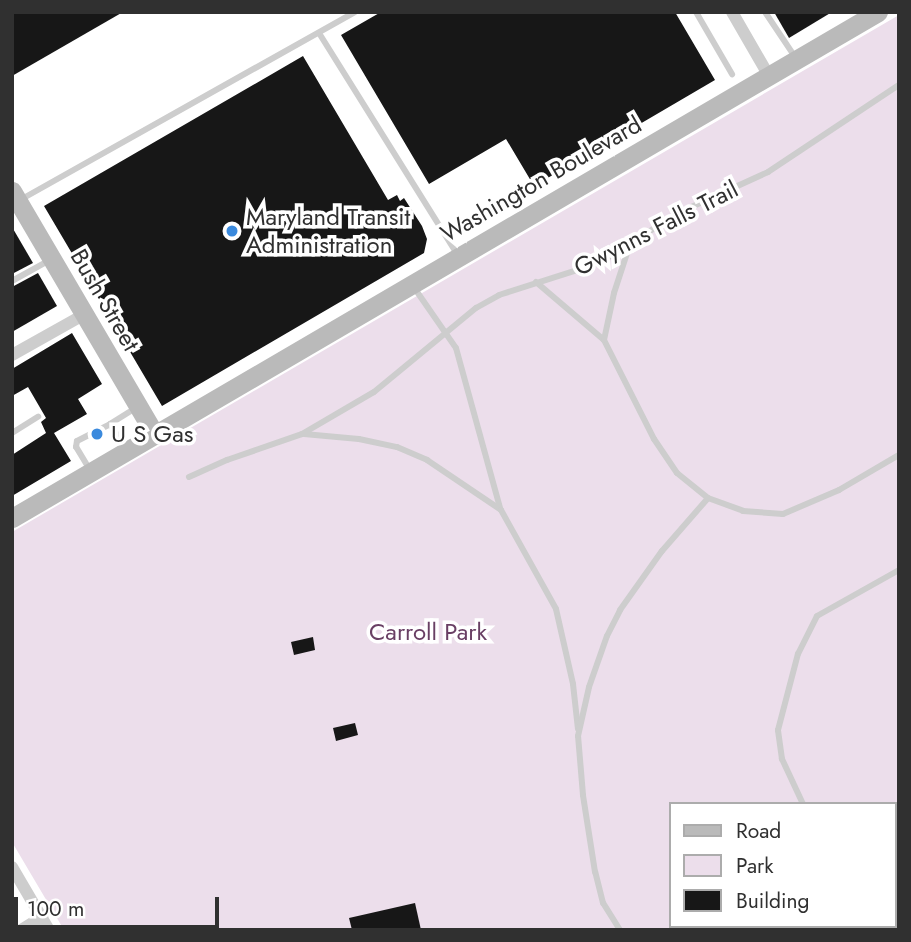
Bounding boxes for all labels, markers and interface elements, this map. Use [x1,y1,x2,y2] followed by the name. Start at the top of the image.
[436,110,646,248] street label: Washington Boulevard
[569,174,743,282] street label: Gwynns Falls Trail
[246,203,410,259] place label: Maryland Transit Administration
[224,223,240,239] marker: Maryland Transit Administration
[64,244,146,356] street label: Bush Street
[111,420,193,448] place label: U S Gas
[89,426,105,442] marker: U S Gas
[369,618,487,646] park label: Carroll Park
[670,802,897,928] legend
[736,816,781,846] text: Road
[736,851,773,881] text: Park
[18,883,222,927] scale bar
[736,886,809,916] text: Building
[27,894,84,924] text: 100 m

